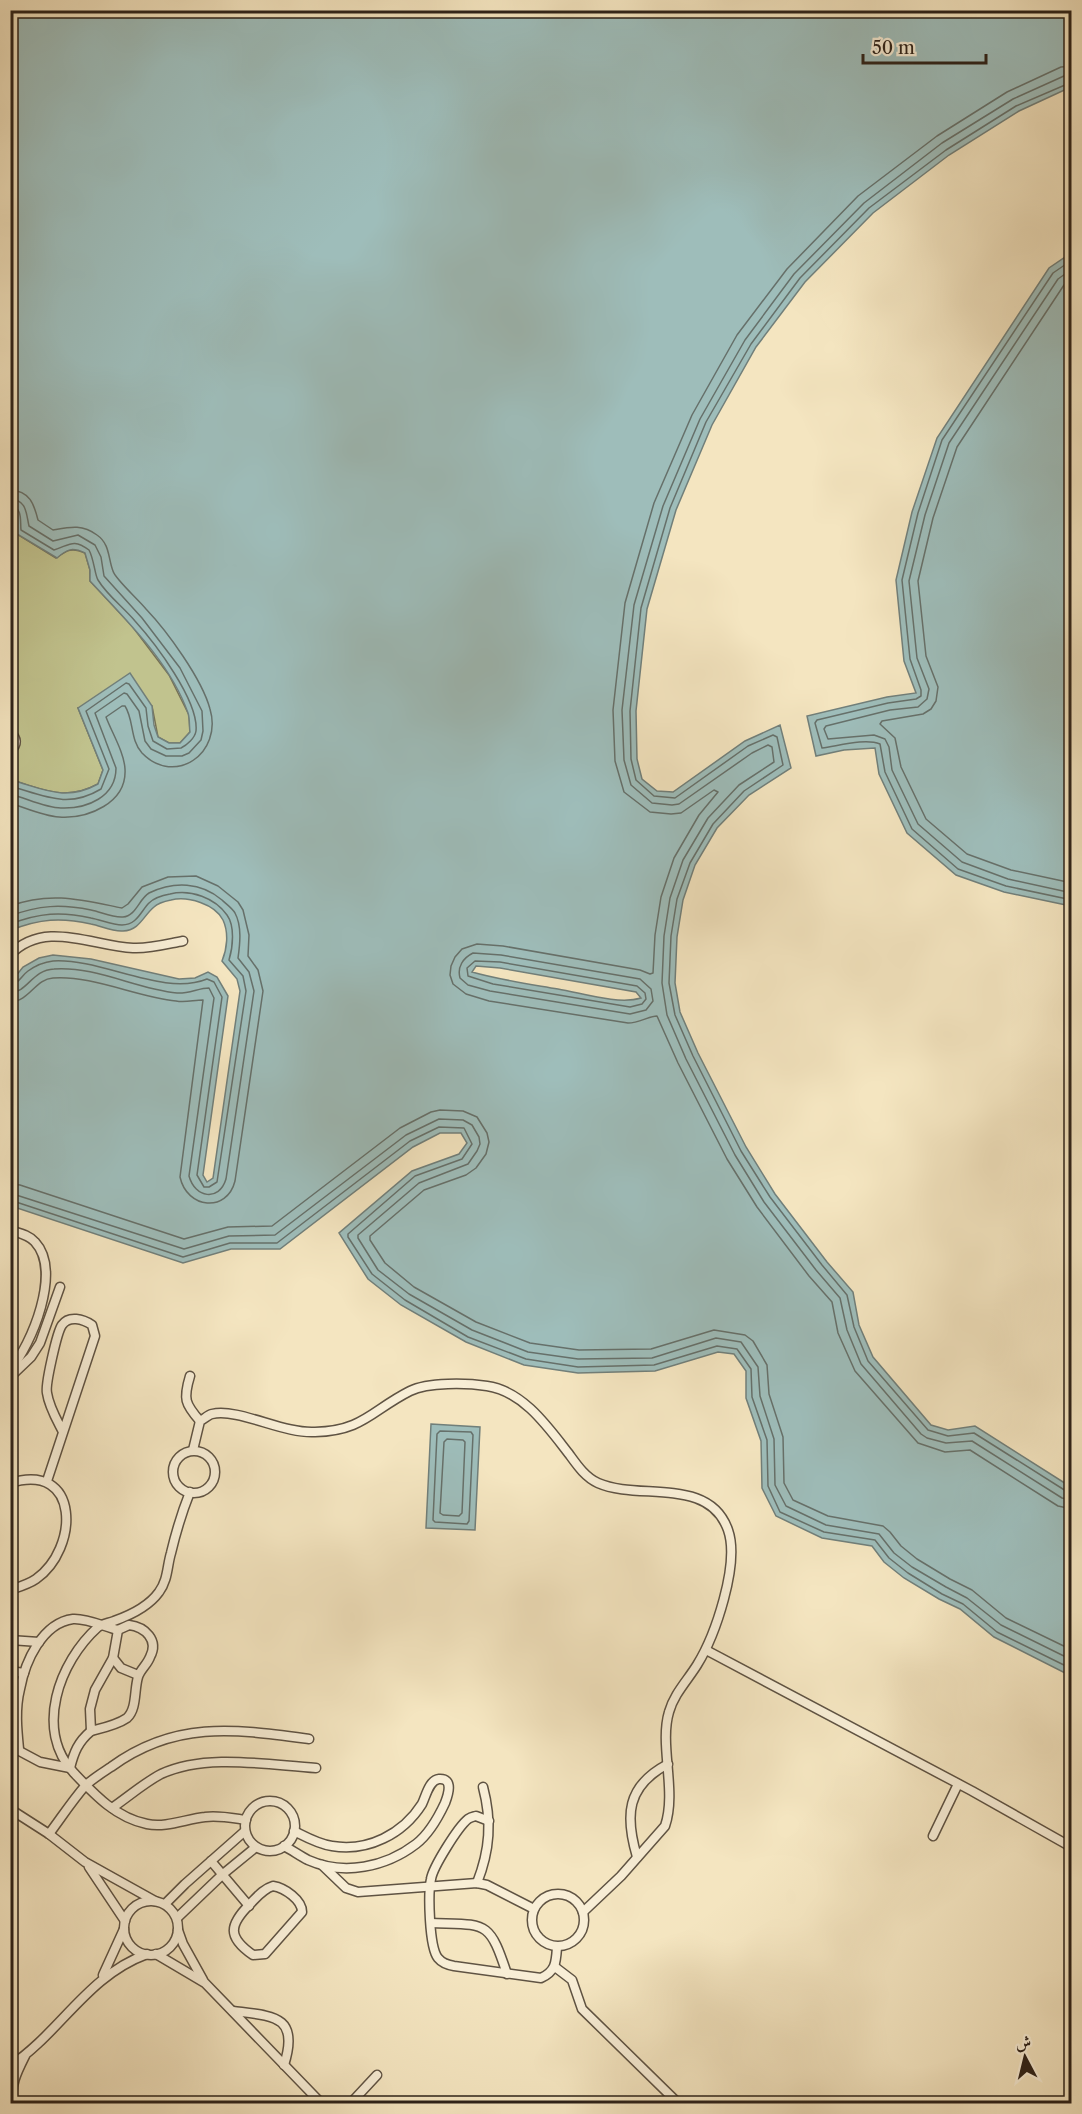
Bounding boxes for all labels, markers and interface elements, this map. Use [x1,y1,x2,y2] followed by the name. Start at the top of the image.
[863,27,986,65] scale bar
[872,37,915,59] text: 50 m
[995,2027,1055,2087] north arrow
[1014,2031,1032,2053] text: ش

